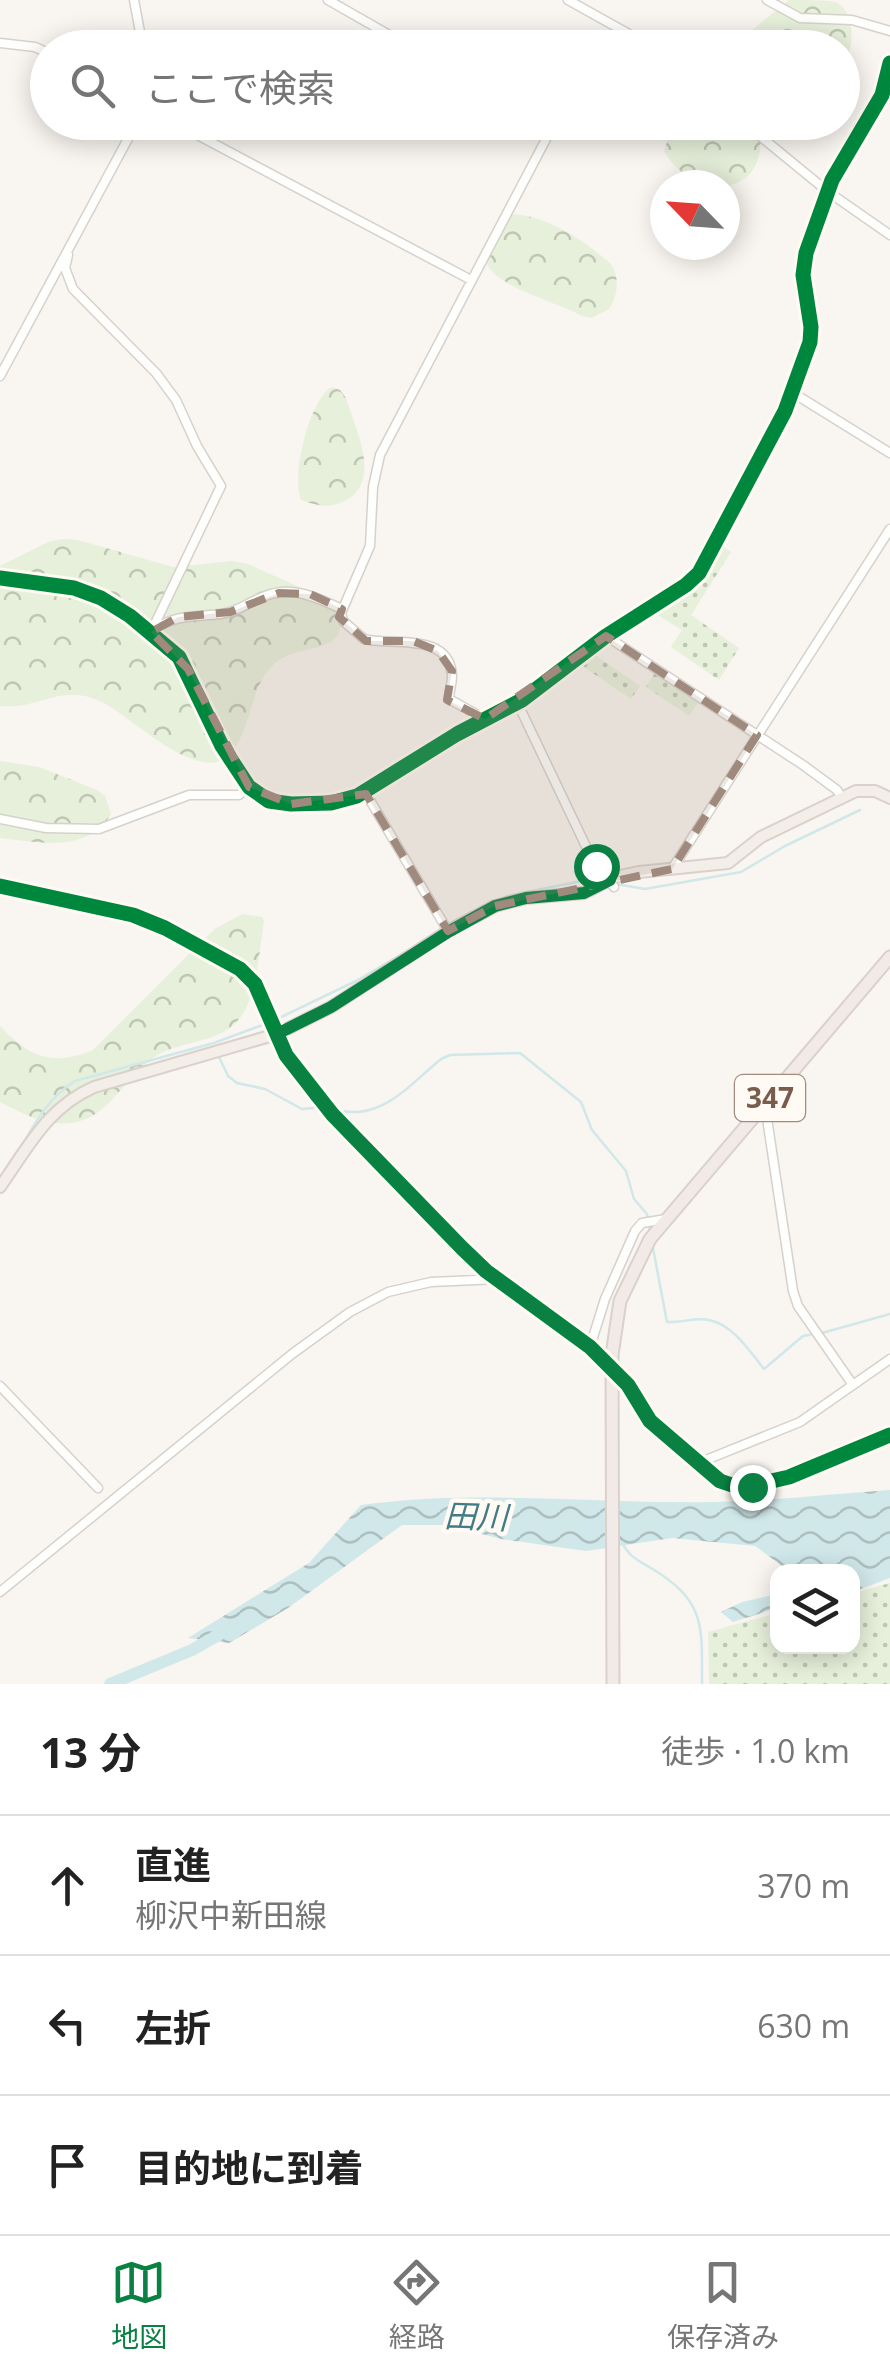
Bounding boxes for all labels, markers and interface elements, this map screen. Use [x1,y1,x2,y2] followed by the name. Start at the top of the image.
[30,30,860,140] search box
[65,58,120,113] icon: search
[145,61,335,113] text: ここで検索
[650,170,740,260] north arrow
[574,844,620,890] route start
[735,1075,805,1121] road number: 347
[730,1465,776,1511] route end
[443,1493,512,1538] water label: 田川
[770,1564,860,1654] map controls
[770,1564,860,1654] button: layers
[40,1723,141,1780] text: 13 分
[661,1729,850,1772] text: 徒歩 · 1.0 km
[135,1838,211,1890] text: 直進
[40,1858,95,1913] icon: ahead
[757,1864,850,1907] text: 370 m
[135,1893,327,1936] text: 柳沢中新田線
[40,1998,95,2053] icon: left
[135,2001,211,2053] text: 左折
[757,2004,850,2047] text: 630 m
[40,2138,95,2193] icon: arrive
[135,2141,363,2193] text: 目的地に到着
[111,2255,167,2355] tab: 地図
[389,2255,445,2355] tab: 経路
[667,2255,779,2355] tab: 保存済み

